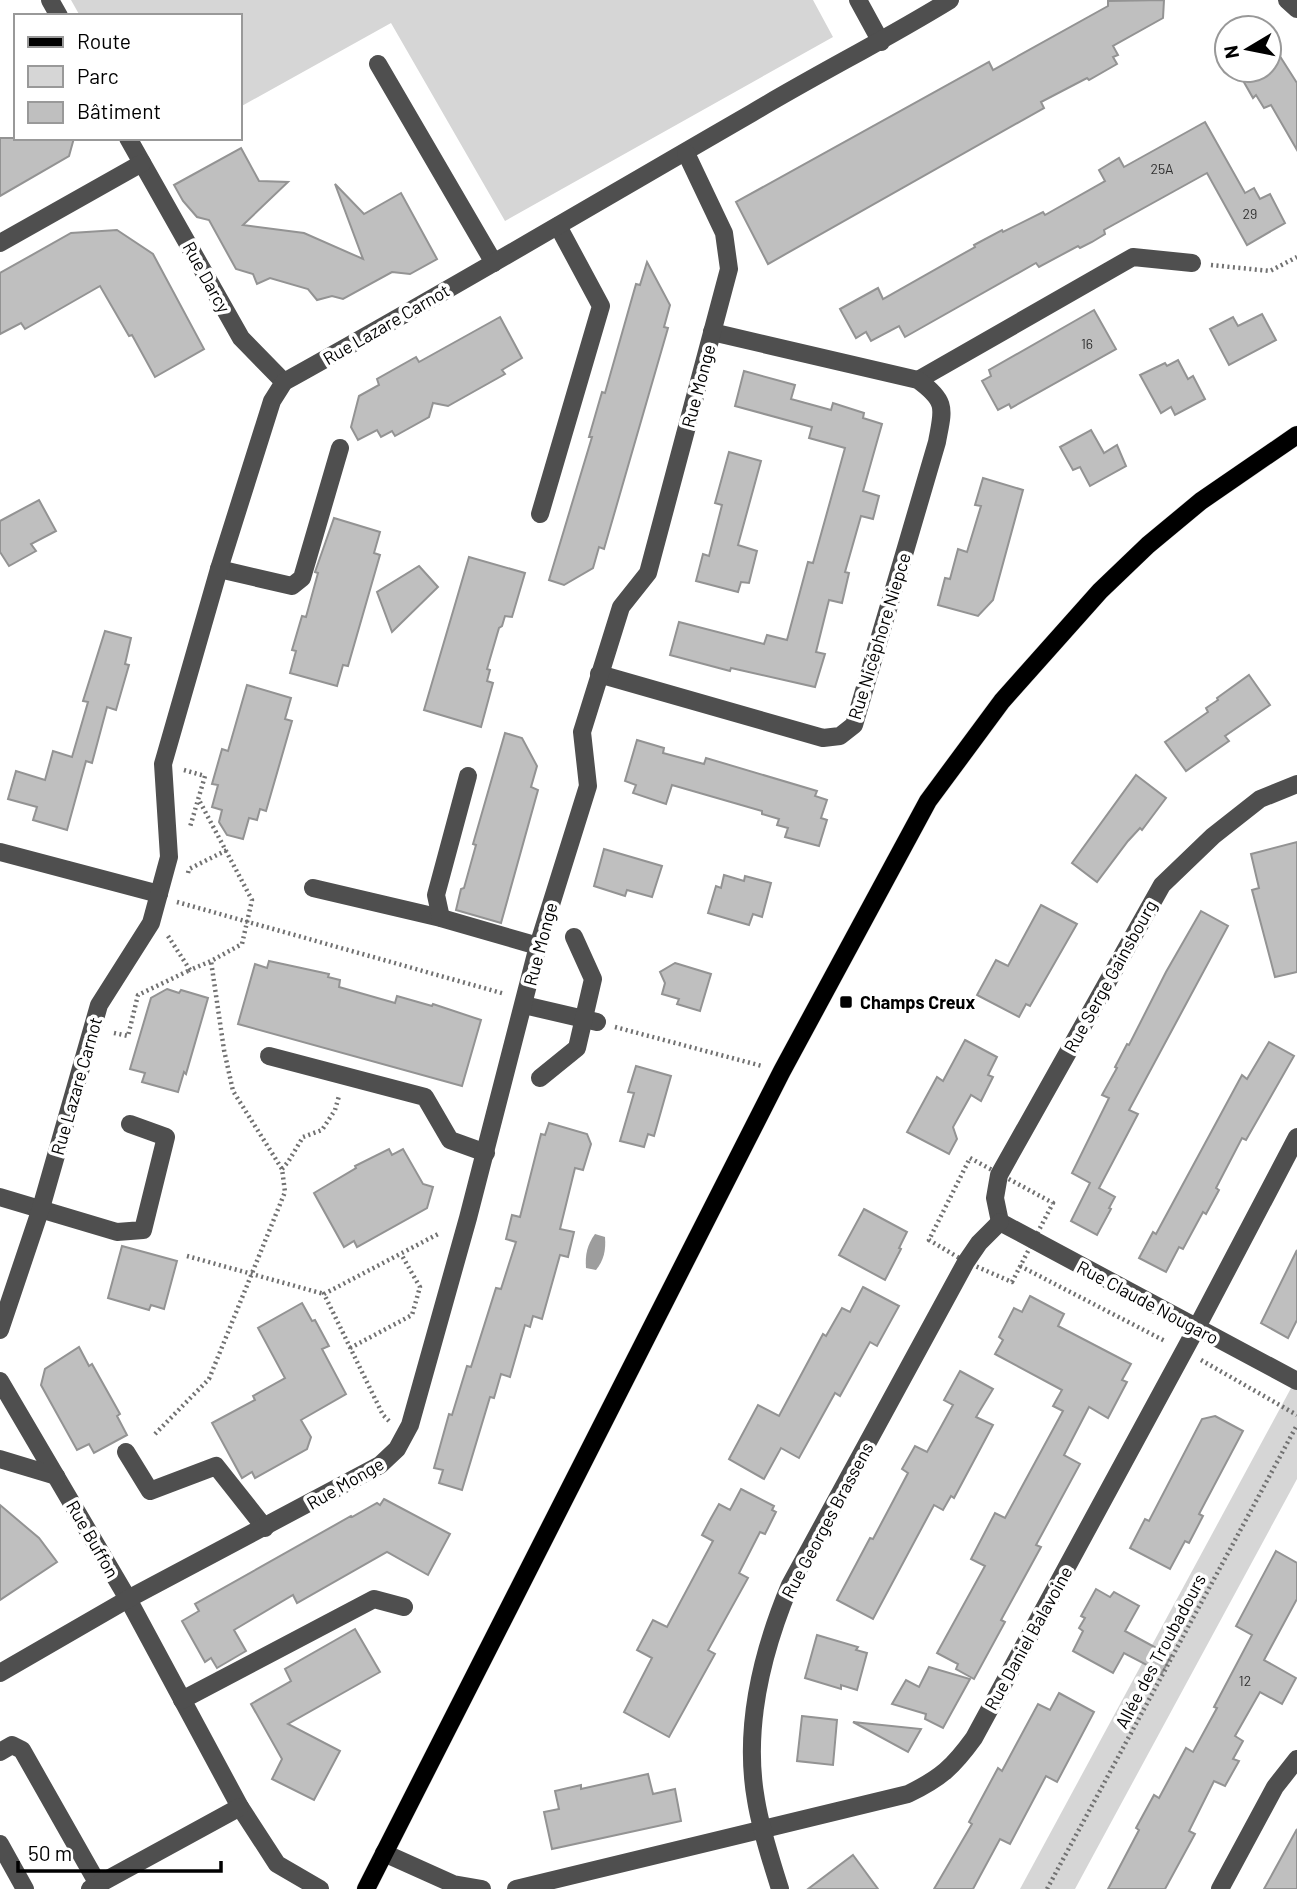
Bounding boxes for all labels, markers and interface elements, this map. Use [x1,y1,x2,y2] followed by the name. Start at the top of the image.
[14,14,242,140] legend
[1213,14,1283,84] north arrow
[77,28,131,53] text: Route
[1218,44,1243,60] text: N
[77,63,119,88] text: Parc
[77,98,161,123] text: Bâtiment
[1150,160,1174,177] house number: 25A
[1243,205,1257,222] house number: 29
[178,238,236,316] street label: Rue Darcy
[319,279,453,369] street label: Rue Lazare Carnot
[1081,335,1093,352] house number: 16
[676,342,720,430] street label: Rue Monge
[843,550,915,722] street label: Rue Nicéphore Niepce
[1059,896,1161,1056] street label: Rue Serge Gainsbourg
[518,900,562,988] street label: Rue Monge
[860,991,975,1013] place label: Champs Creux
[838,994,854,1010] marker: Champs Creux
[46,1014,106,1158] street label: Rue Lazare Carnot
[1073,1255,1223,1349] street label: Rue Claude Nougaro
[776,1438,878,1602] street label: Rue Georges Brassens
[302,1452,388,1514] street label: Rue Monge
[62,1496,124,1582] street label: Rue Buffon
[979,1562,1077,1714] street label: Rue Daniel Balavoine
[1110,1570,1210,1732] street label: Allée des Troubadours
[1239,1672,1251,1689] house number: 12
[18,1829,220,1873] scale bar
[28,1840,72,1865] text: 50 m

